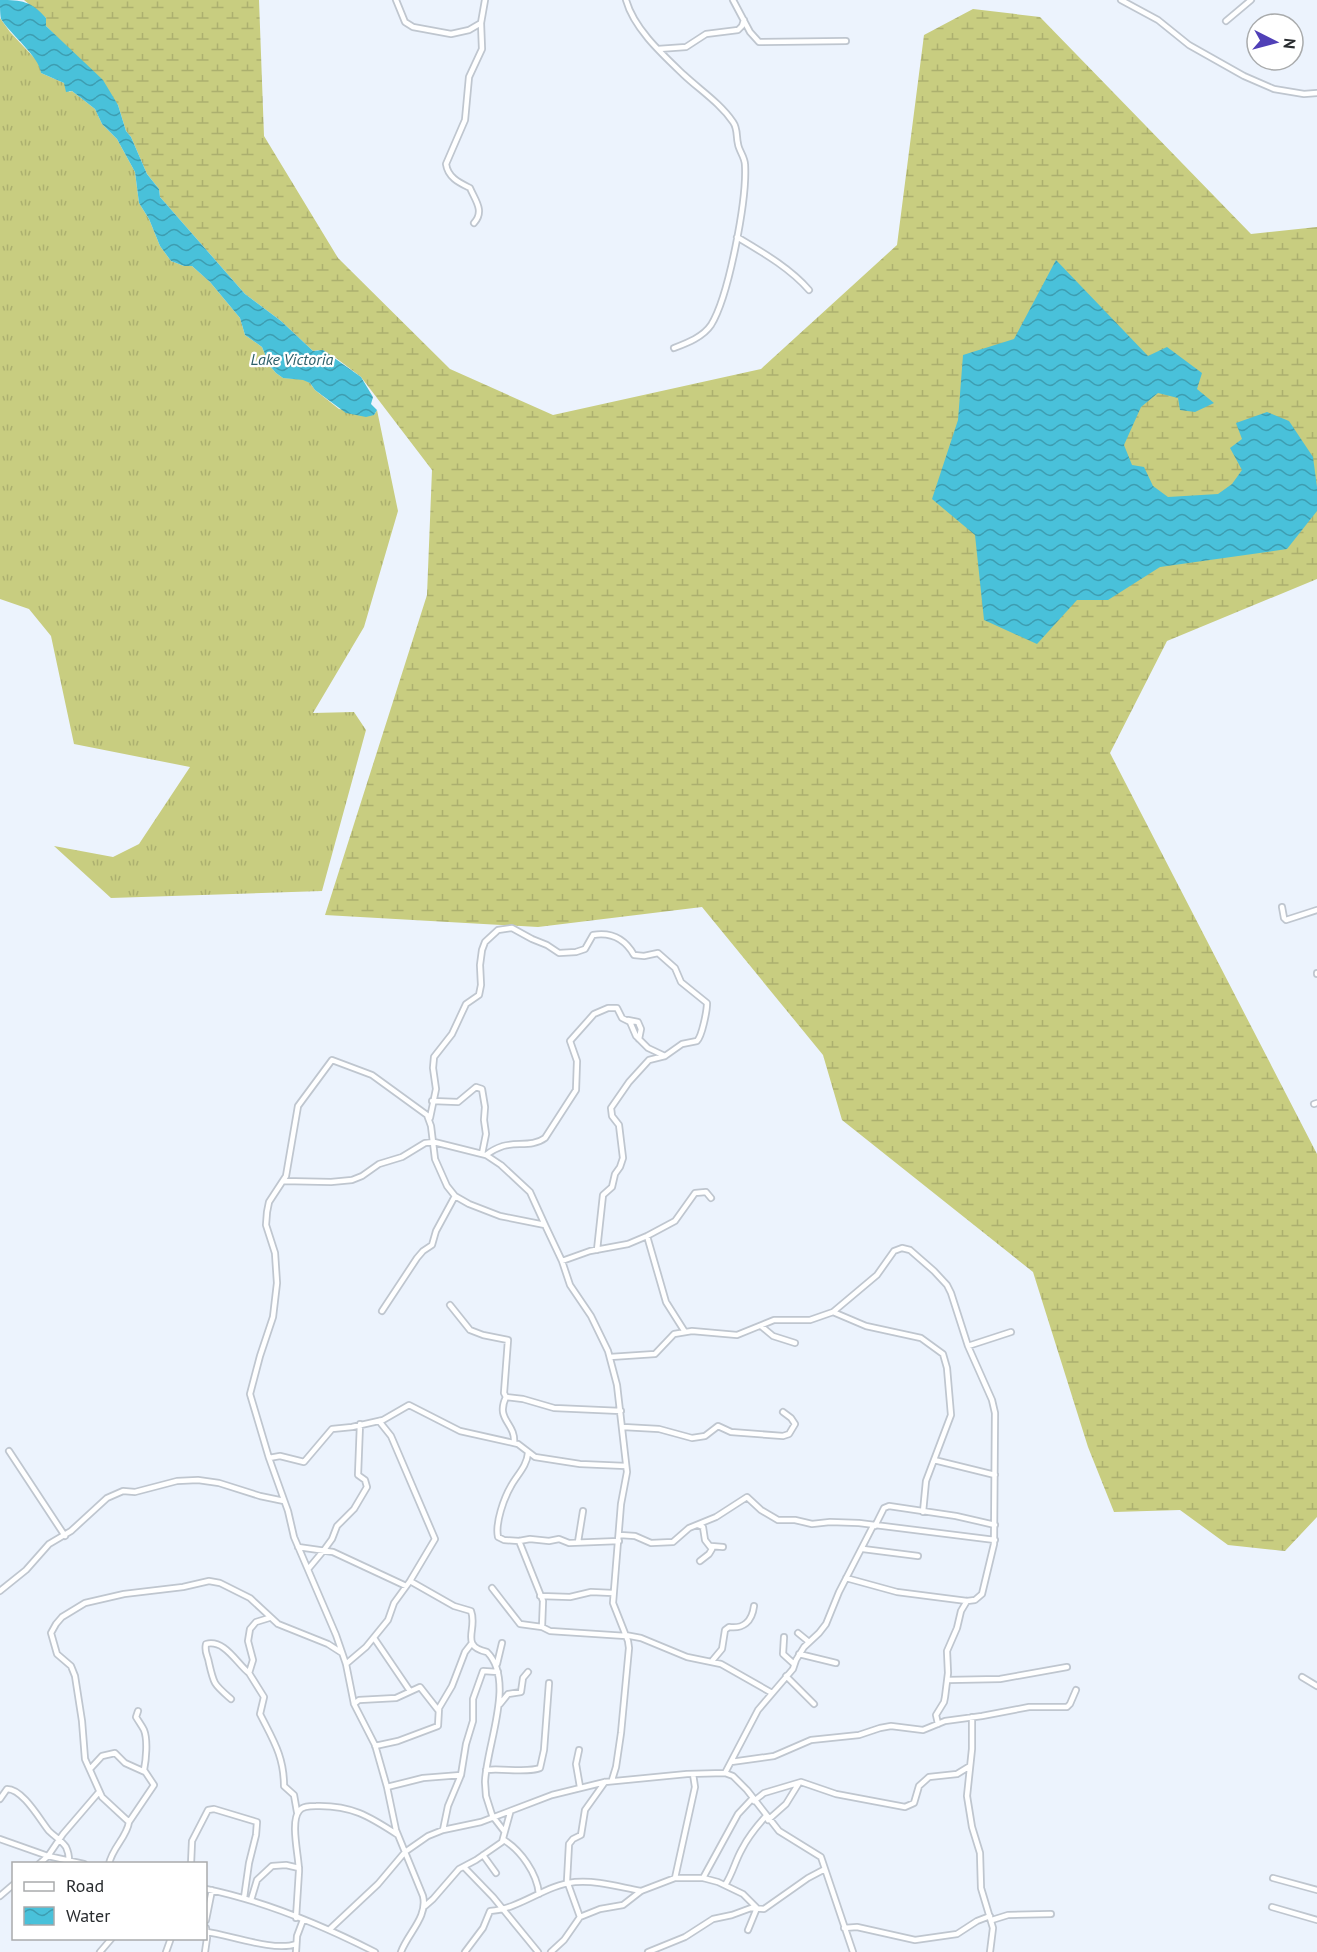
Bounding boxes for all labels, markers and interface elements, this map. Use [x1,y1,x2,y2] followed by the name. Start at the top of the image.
[1245,12,1305,72] north arrow
[1279,37,1300,50] text: N
[251,349,334,369] water label: Lake Victoria
[12,1862,207,1940] legend
[66,1874,104,1897] text: Road
[66,1904,110,1927] text: Water

